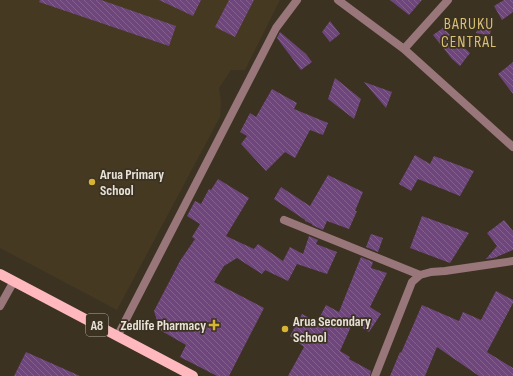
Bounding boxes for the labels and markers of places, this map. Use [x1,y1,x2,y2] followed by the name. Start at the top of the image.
[99,166,164,199] place label: Arua Primary School
[87,177,97,187] marker: Arua Primary School
[292,313,371,346] place label: Arua Secondary School
[120,317,206,334] place label: Zedlife Pharmacy
[209,320,219,330] marker: Zedlife Pharmacy
[280,324,290,334] marker: Arua Secondary School

